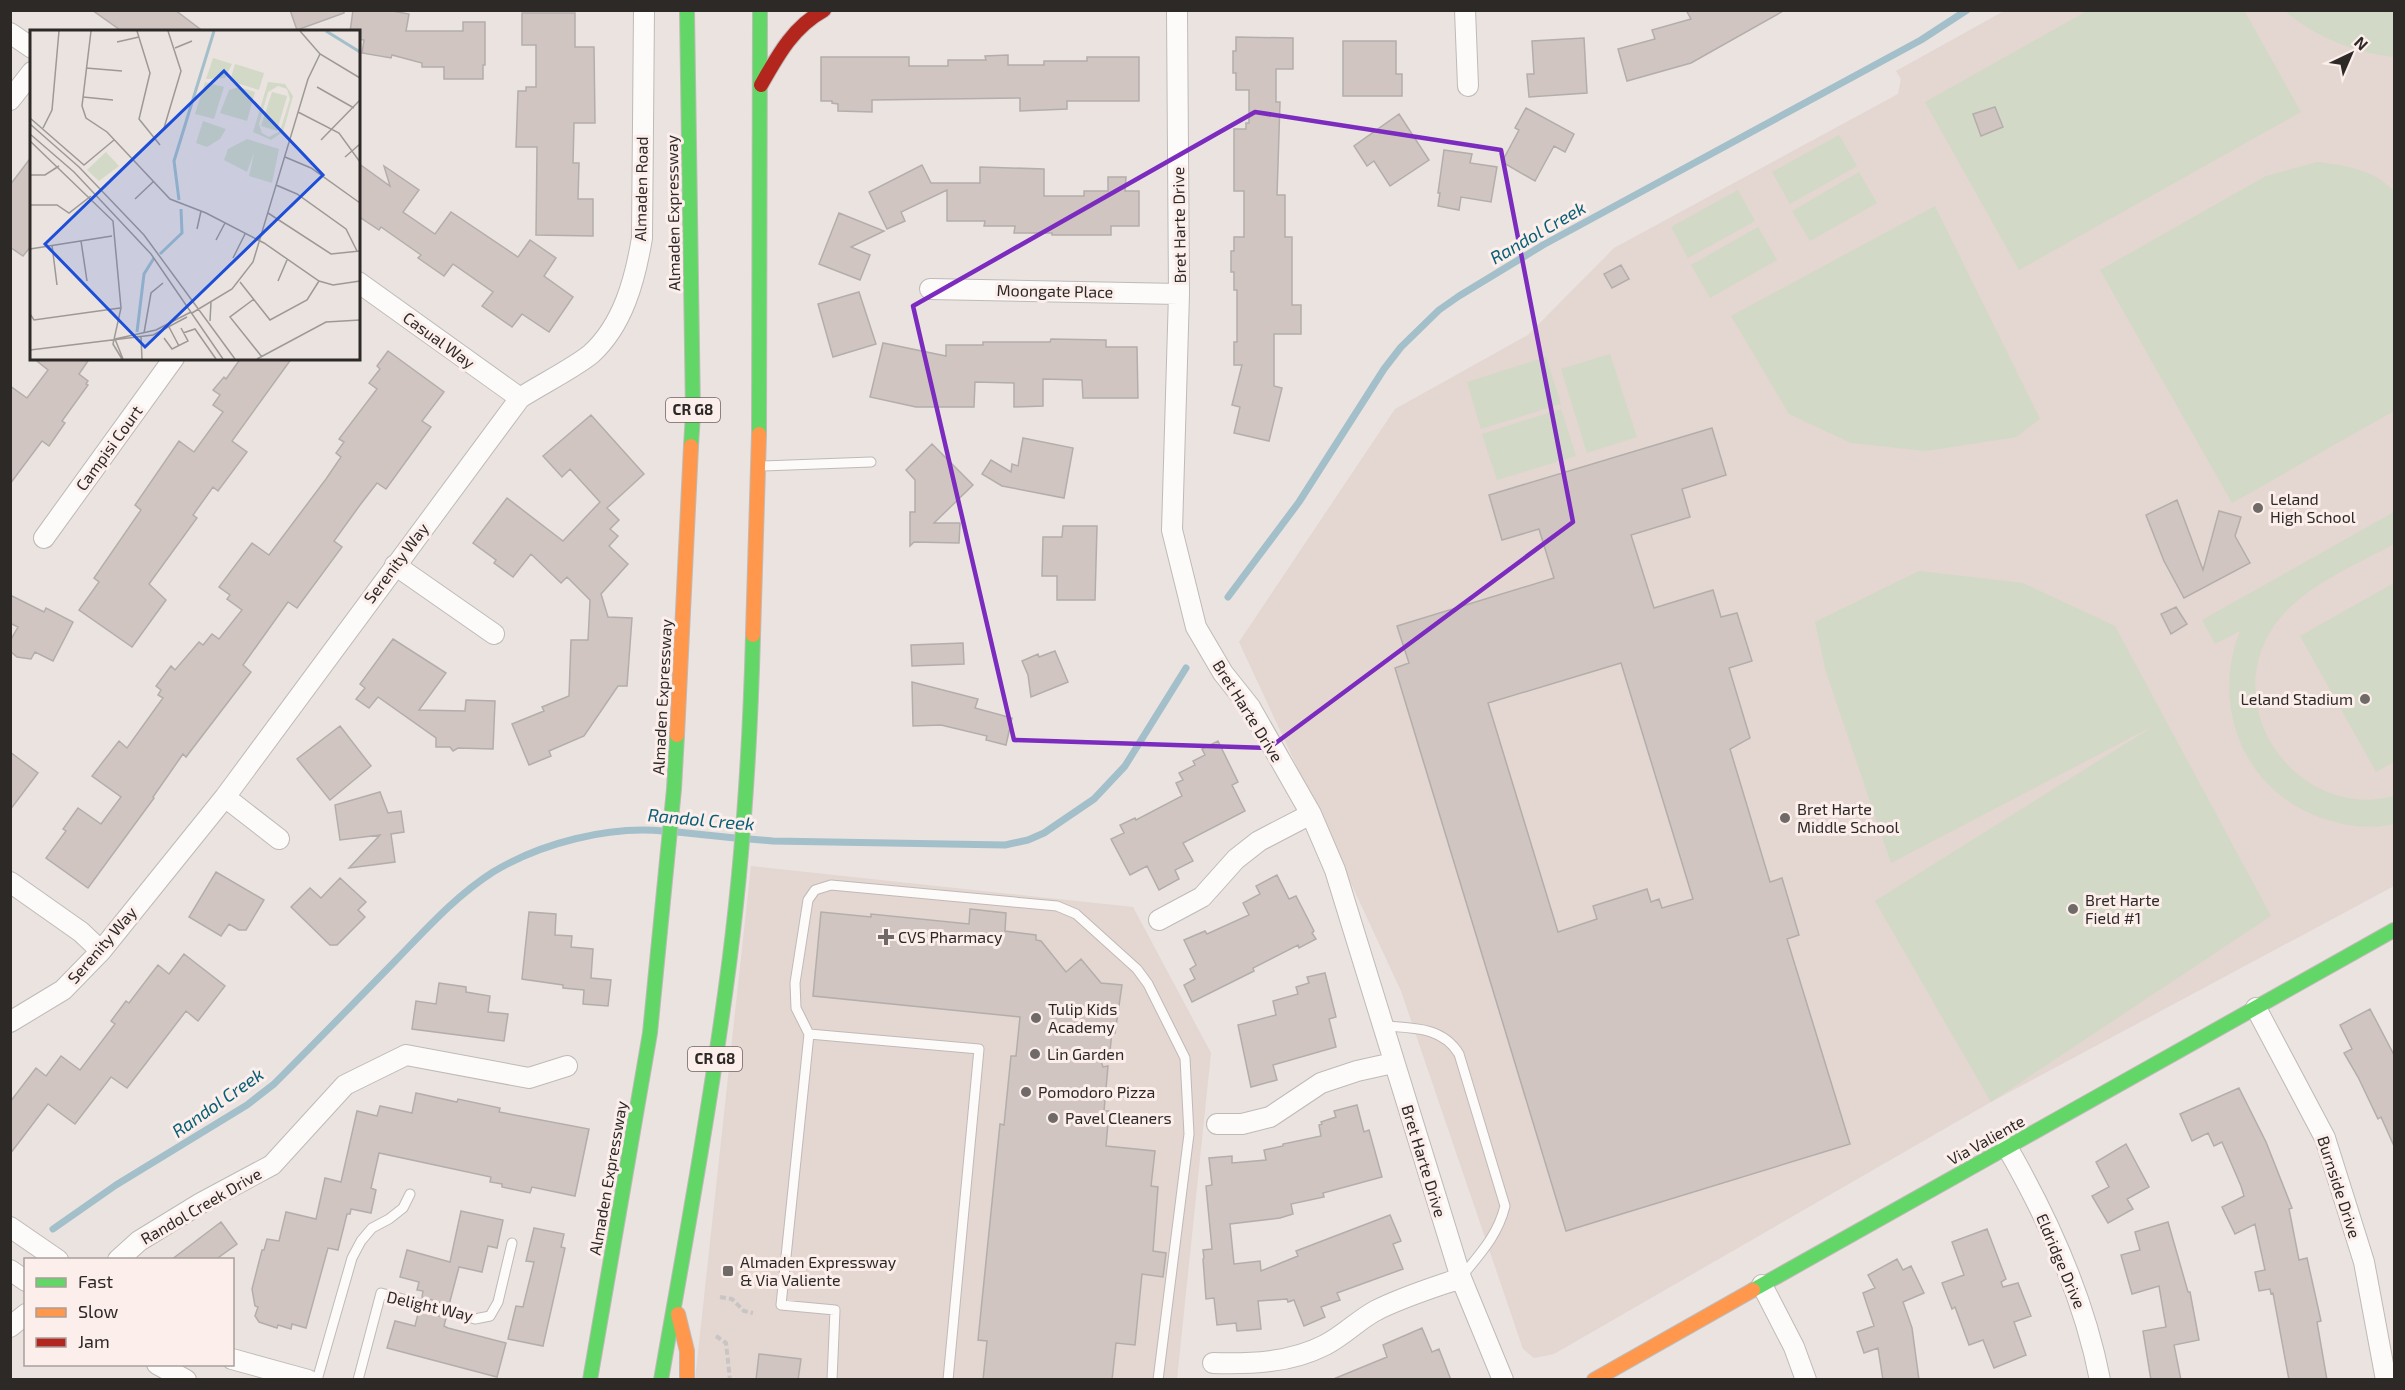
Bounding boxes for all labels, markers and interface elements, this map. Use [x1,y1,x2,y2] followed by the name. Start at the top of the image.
[2321,24,2381,84] north arrow
[30,30,360,360] inset map
[2351,32,2373,54] text: N
[662,134,683,291] street label: Almaden Expressway
[630,136,651,242] street label: Almaden Road
[1168,167,1189,283] street label: Bret Harte Drive
[1486,196,1589,268] water label: Randol Creek
[997,280,1113,301] street label: Moongate Place
[400,307,479,372] street label: Casual Way
[666,398,720,422] road number: CR G8
[71,401,146,494] street label: Campisi Court
[2270,489,2356,526] place label: Leland High School
[2251,501,2265,515] marker: Leland High School
[359,518,432,607] street label: Serenity Way
[648,618,675,775] street label: Almaden Expressway
[1209,656,1287,765] street label: Bret Harte Drive
[2241,689,2353,708] place label: Leland Stadium
[2358,692,2372,706] marker: Leland Stadium
[1797,799,1900,836] place label: Bret Harte Middle School
[647,803,755,835] water label: Randol Creek
[1778,811,1792,825] marker: Bret Harte Middle School
[2085,890,2160,927] place label: Bret Harte Field #1
[63,902,140,987] street label: Serenity Way
[2066,902,2080,916] marker: Bret Harte Field #1
[898,927,1003,946] place label: CVS Pharmacy
[879,930,893,944] marker: CVS Pharmacy
[1048,999,1117,1036] place label: Tulip Kids Academy
[1029,1011,1043,1025] marker: Tulip Kids Academy
[1047,1044,1124,1063] place label: Lin Garden
[688,1047,742,1071] road number: CR G8
[1028,1047,1042,1061] marker: Lin Garden
[167,1063,268,1142] water label: Randol Creek
[1038,1082,1155,1101] place label: Pomodoro Pizza
[1019,1085,1033,1099] marker: Pomodoro Pizza
[585,1099,631,1257] street label: Almaden Expressway
[1398,1102,1451,1219] street label: Bret Harte Drive
[1065,1108,1172,1127] place label: Pavel Cleaners
[1046,1111,1060,1125] marker: Pavel Cleaners
[1944,1111,2028,1168] street label: Via Valiente
[2314,1133,2365,1240] street label: Burnside Drive
[137,1163,264,1248] street label: Randol Creek Drive
[2033,1210,2090,1311] street label: Eldridge Drive
[740,1252,897,1289] place label: Almaden Expressway & Via Valiente
[24,1258,234,1366] legend
[721,1264,735,1278] marker: Almaden Expressway & Via Valiente
[78,1270,113,1292] text: Fast
[385,1286,476,1325] street label: Delight Way
[78,1300,119,1322] text: Slow
[78,1330,110,1352] text: Jam

